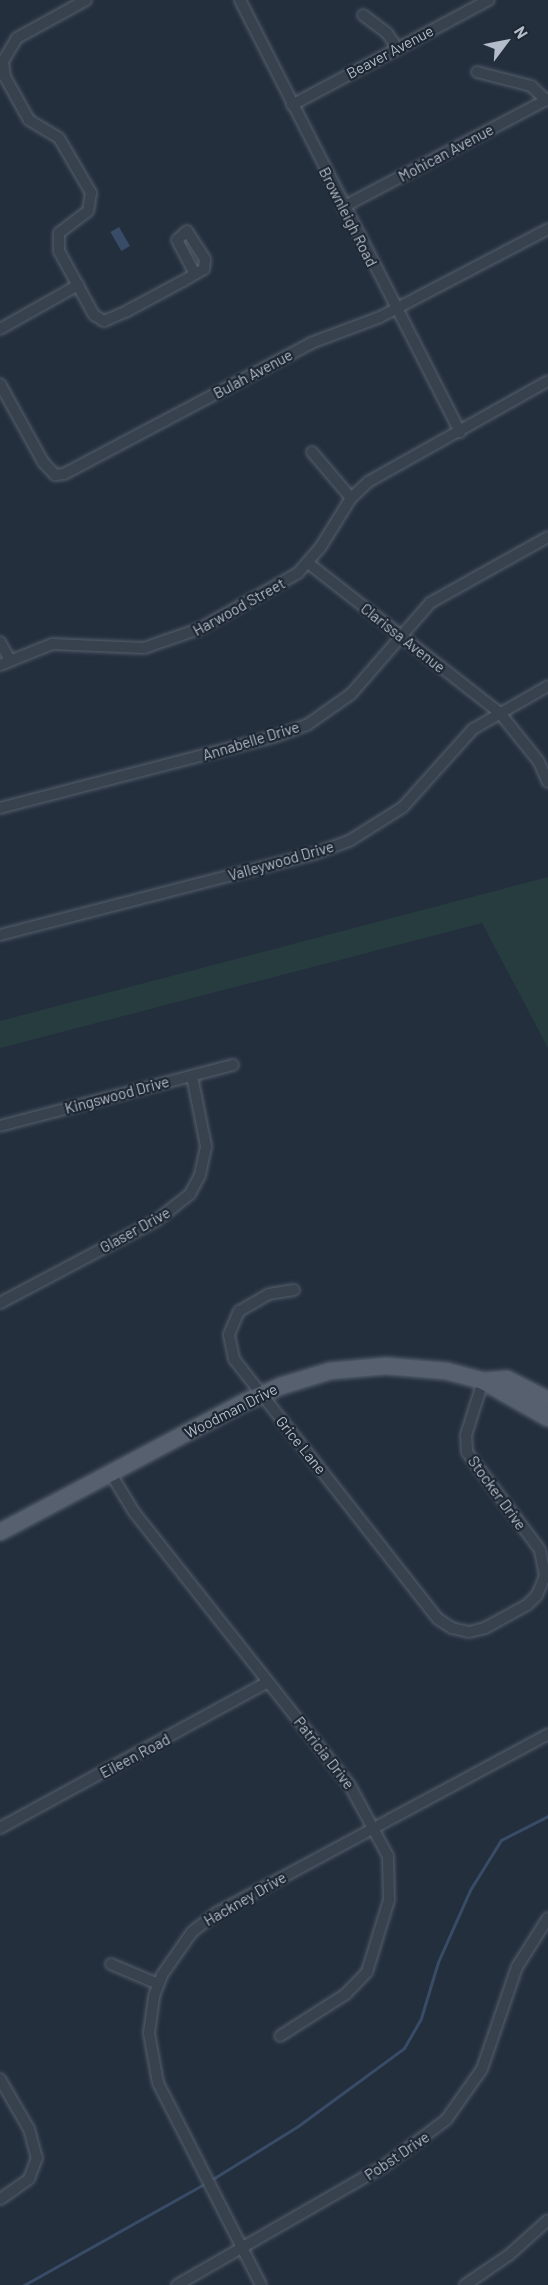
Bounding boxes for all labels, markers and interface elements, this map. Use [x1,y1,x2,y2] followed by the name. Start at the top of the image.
[476,12,536,72] north arrow
[343,22,437,82] street label: Beaver Avenue
[511,23,533,42] text: N
[395,120,497,186] street label: Mohican Avenue
[315,164,381,270] street label: Brownleigh Road
[210,346,296,402] street label: Bulah Avenue
[190,574,288,640] street label: Harwood Street
[357,599,449,677] street label: Clarissa Avenue
[200,718,302,764] street label: Annabelle Drive
[226,837,336,885] street label: Valleywood Drive
[63,1072,171,1118] street label: Kingswood Drive
[97,1203,173,1257] street label: Glaser Drive
[182,1380,280,1442] street label: Woodman Drive
[272,1412,330,1478] street label: Grice Lane
[464,1452,530,1534] street label: Stocker Drive
[290,1713,358,1793] street label: Patricia Drive
[97,1730,173,1782] street label: Eileen Road
[201,1868,289,1930] street label: Hackney Drive
[361,2128,433,2184] street label: Pobst Drive

